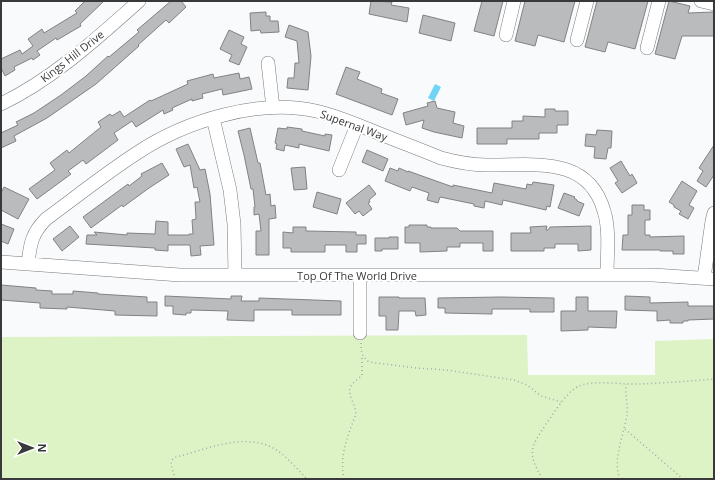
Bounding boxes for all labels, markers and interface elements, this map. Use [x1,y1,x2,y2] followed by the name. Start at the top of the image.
[37,27,107,85] street label: Kings Hill Drive
[318,106,390,144] street label: Supernal Way
[297,268,417,283] street label: Top Of The World Drive
[12,428,52,468] north arrow
[35,444,50,452] text: N

